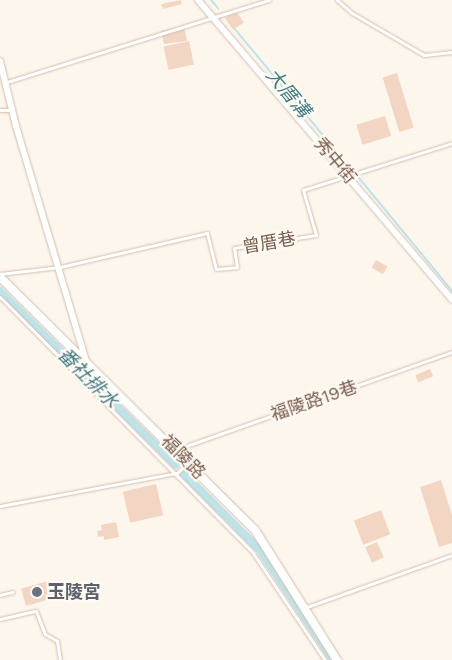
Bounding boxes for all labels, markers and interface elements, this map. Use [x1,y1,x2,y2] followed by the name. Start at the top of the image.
[261,64,315,122] water label: 大厝溝
[309,133,361,189] street label: 秀中街
[241,228,297,258] street label: 曾厝巷
[53,343,123,413] water label: 番社排水
[268,376,360,426] street label: 福陵路19巷
[156,430,210,484] street label: 福陵路
[47,581,101,603] place label: 玉陵宮
[31,586,43,598] marker: 玉陵宮

